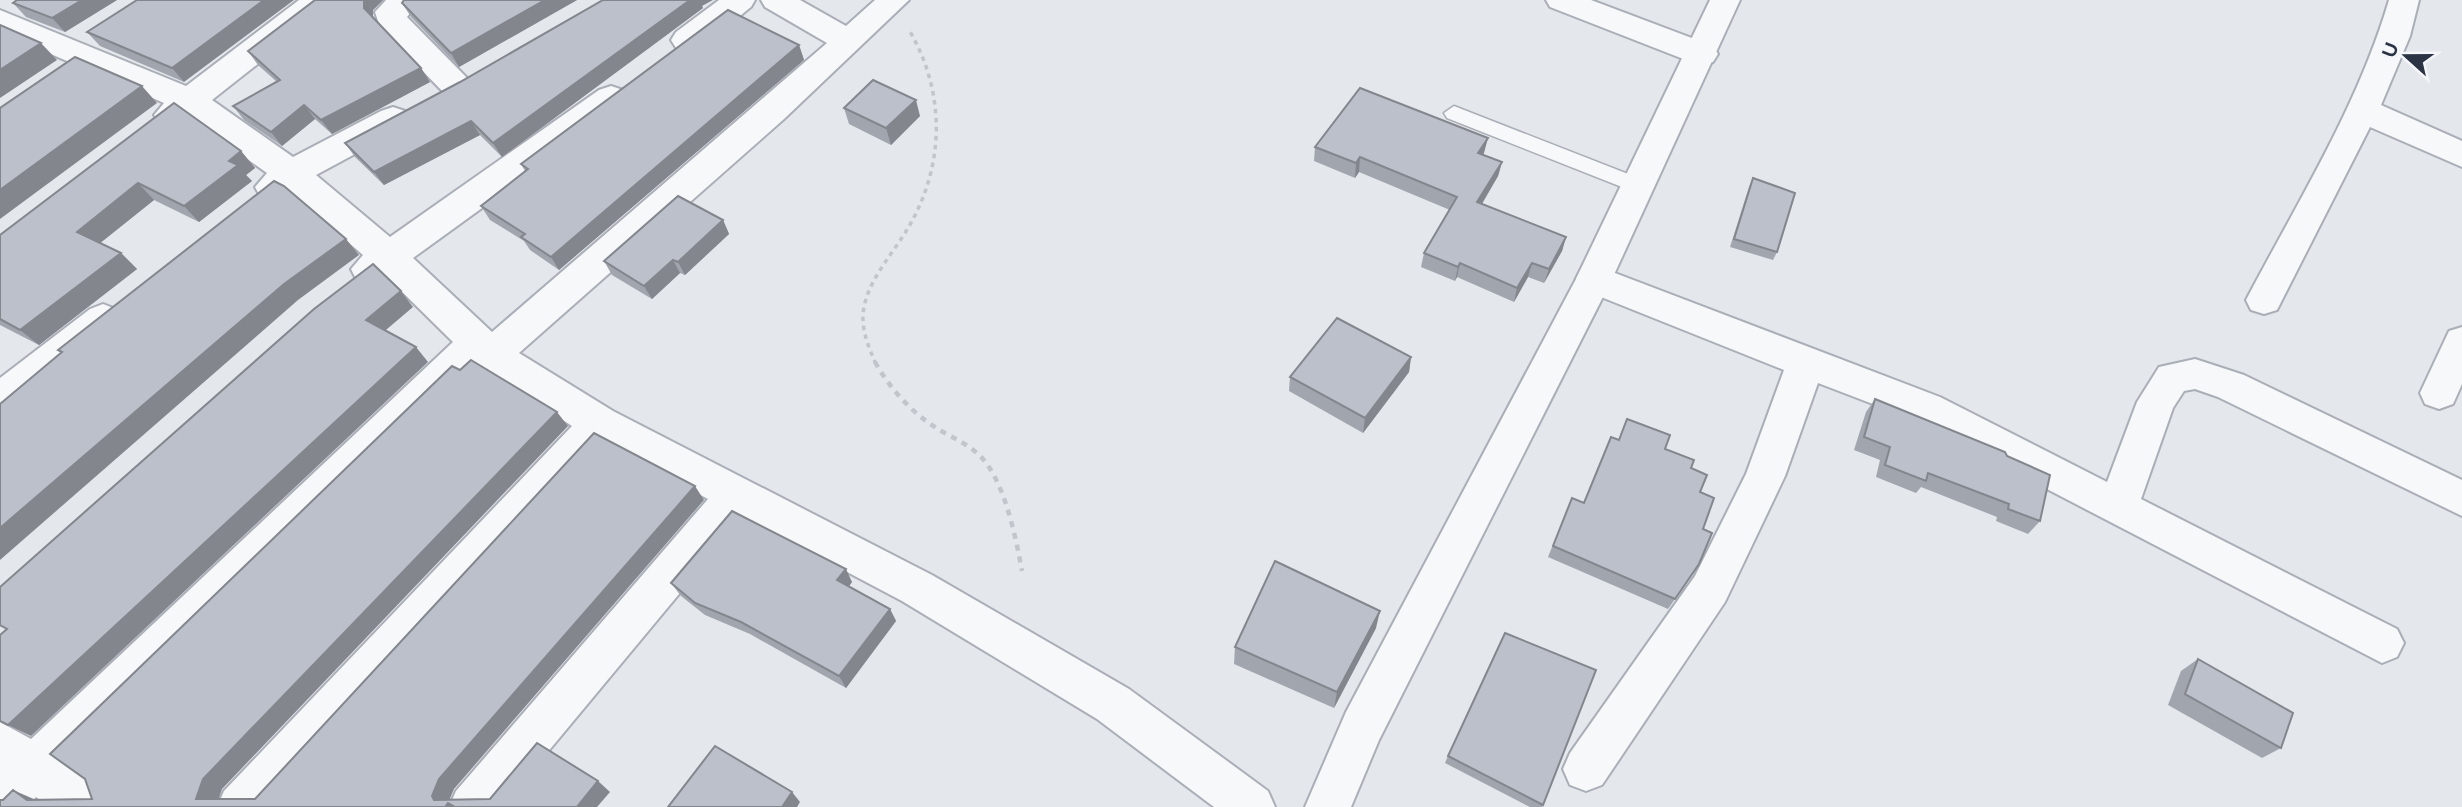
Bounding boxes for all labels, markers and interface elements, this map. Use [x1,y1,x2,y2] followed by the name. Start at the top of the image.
[2371,21,2441,91] north arrow
[2377,39,2403,61] text: U

